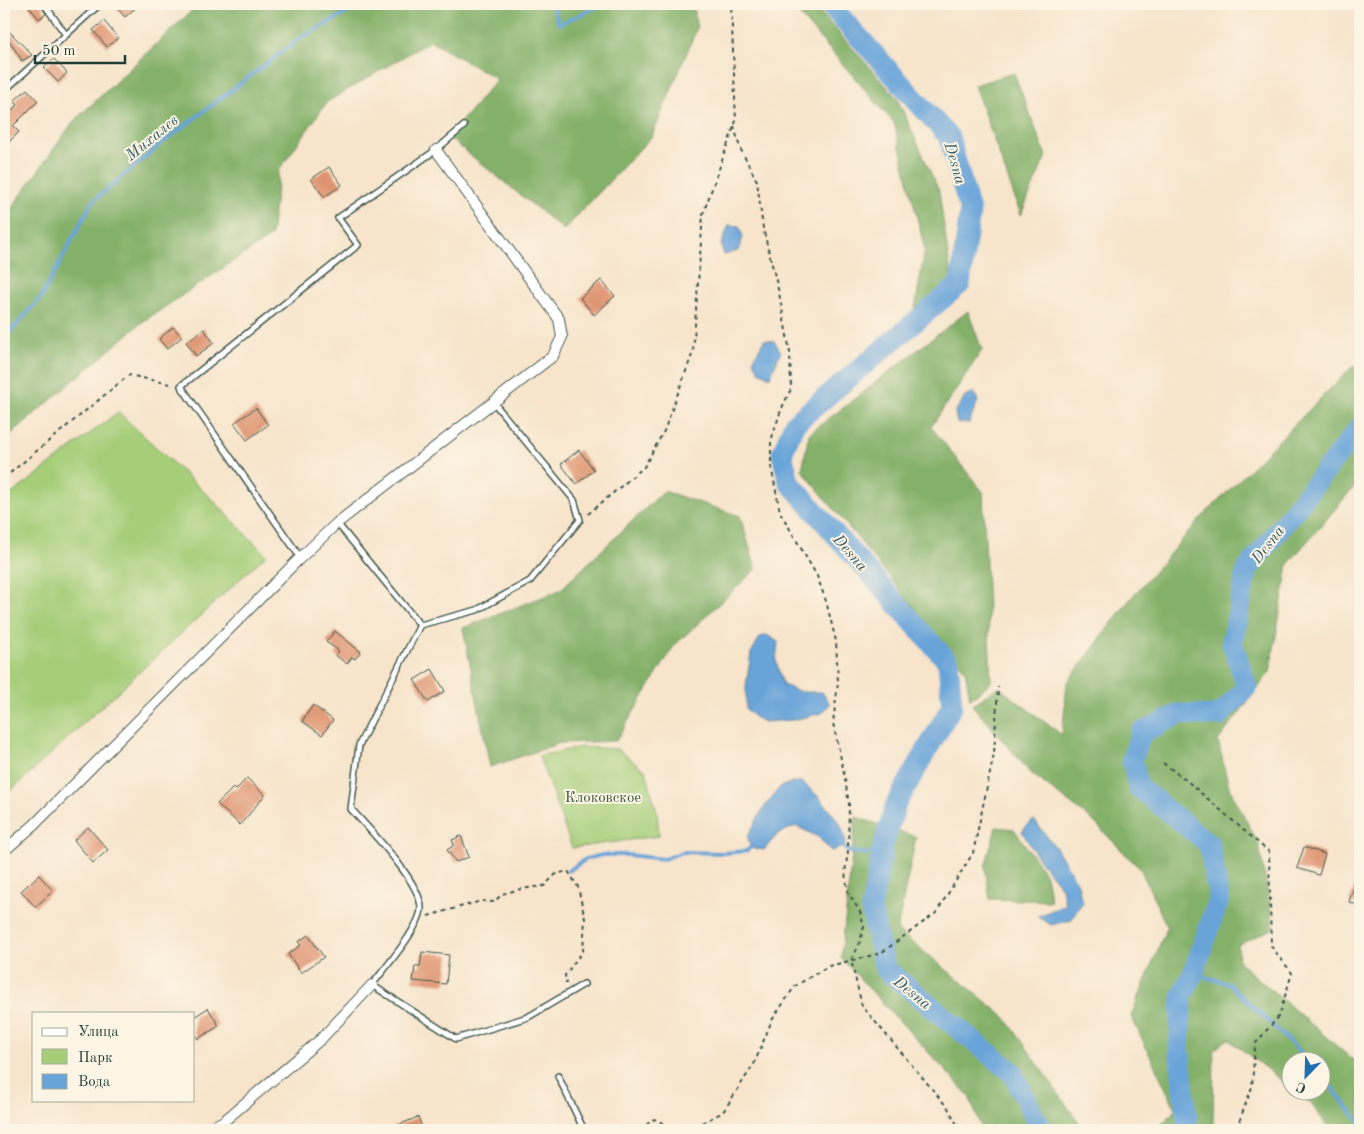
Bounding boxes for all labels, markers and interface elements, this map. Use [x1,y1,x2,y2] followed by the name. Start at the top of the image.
[35,32,125,64] scale bar
[42,44,76,59] text: 50 m
[122,112,182,165] water label: Михалев
[940,140,968,187] water label: Desna
[1248,523,1288,568] water label: Desna
[829,531,870,575] water label: Desna
[565,791,641,806] park label: Клоковское
[889,973,934,1014] water label: Desna
[32,1012,195,1102] legend
[78,1025,119,1040] text: Улица
[78,1051,113,1066] text: Парк
[1282,1052,1332,1102] north arrow
[78,1075,111,1090] text: Вода
[1294,1079,1308,1095] text: С

